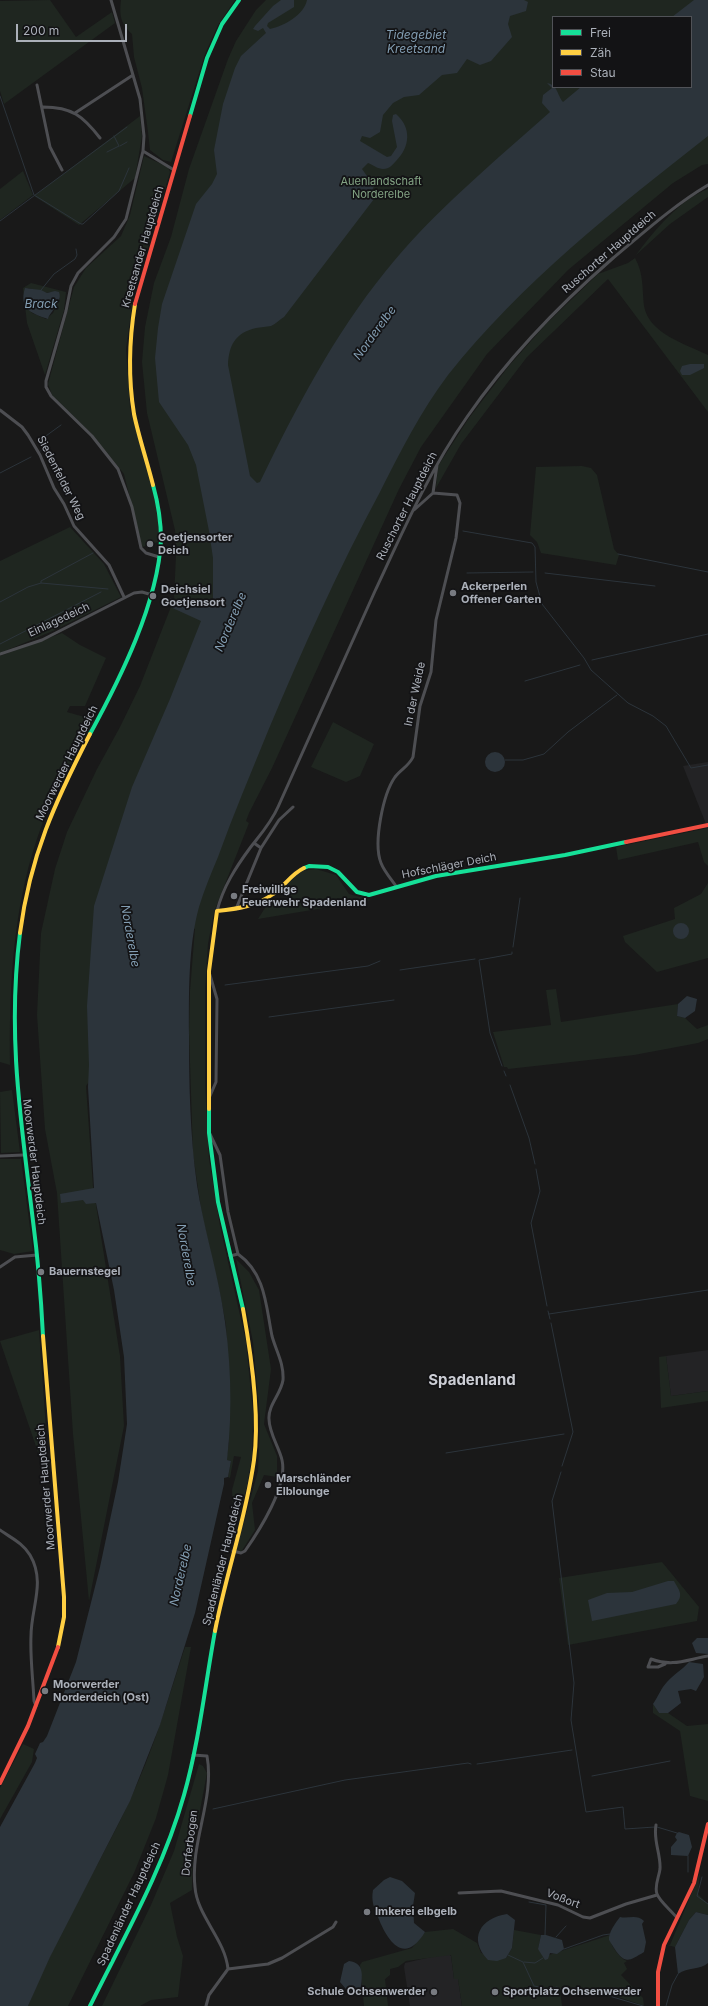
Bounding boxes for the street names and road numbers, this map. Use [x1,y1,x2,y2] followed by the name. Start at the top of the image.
[119,185,167,309] street label: Kreetsander Hauptdeich
[559,208,659,296] street label: Ruschorter Hauptdeich
[34,434,88,522] street label: Siedenfelder Weg
[374,450,440,562] street label: Ruschorter Hauptdeich
[26,600,92,640] street label: Einlagedeich
[402,661,428,727] street label: In der Weide
[33,703,101,823] street label: Moorwerder Hauptdeich
[401,850,497,882] street label: Hofschläger Deich
[20,1098,48,1226] street label: Moorwerder Hauptdeich
[34,1423,58,1551] street label: Moorwerder Hauptdeich
[200,1493,246,1627] street label: Spadenländer Hauptdeich
[179,1809,201,1877] street label: Dorferbogen
[94,1840,164,1968] street label: Spadenländer Hauptdeich
[544,1887,582,1911] street label: Voßort

